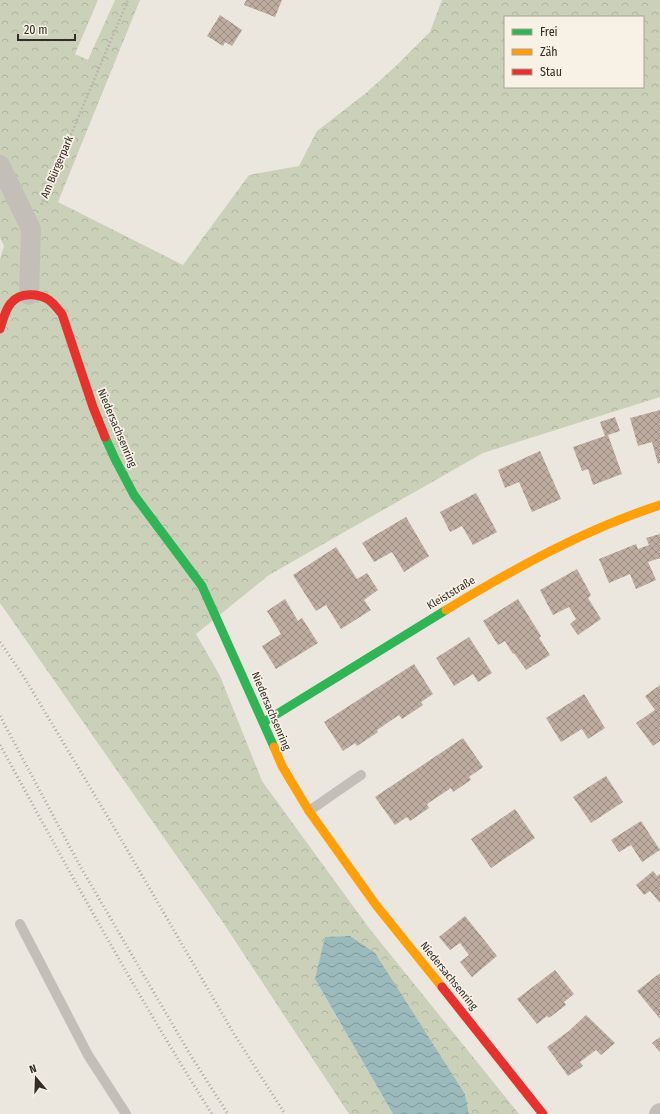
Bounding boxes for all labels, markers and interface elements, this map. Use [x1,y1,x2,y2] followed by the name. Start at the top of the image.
[18,16,75,42] scale bar
[504,16,644,88] legend
[24,23,48,37] text: 20 m
[540,25,558,39] text: Frei
[540,45,558,59] text: Zäh
[540,65,562,79] text: Stau
[38,133,76,200] street label: Am Bürgerpark
[95,387,140,470] street label: Niedersachsenring
[425,574,477,612] street label: Kleiststraße
[249,670,294,753] street label: Niedersachsenring
[418,939,481,1013] street label: Niedersachsenring
[16,1058,56,1098] north arrow
[28,1062,38,1076] text: N

